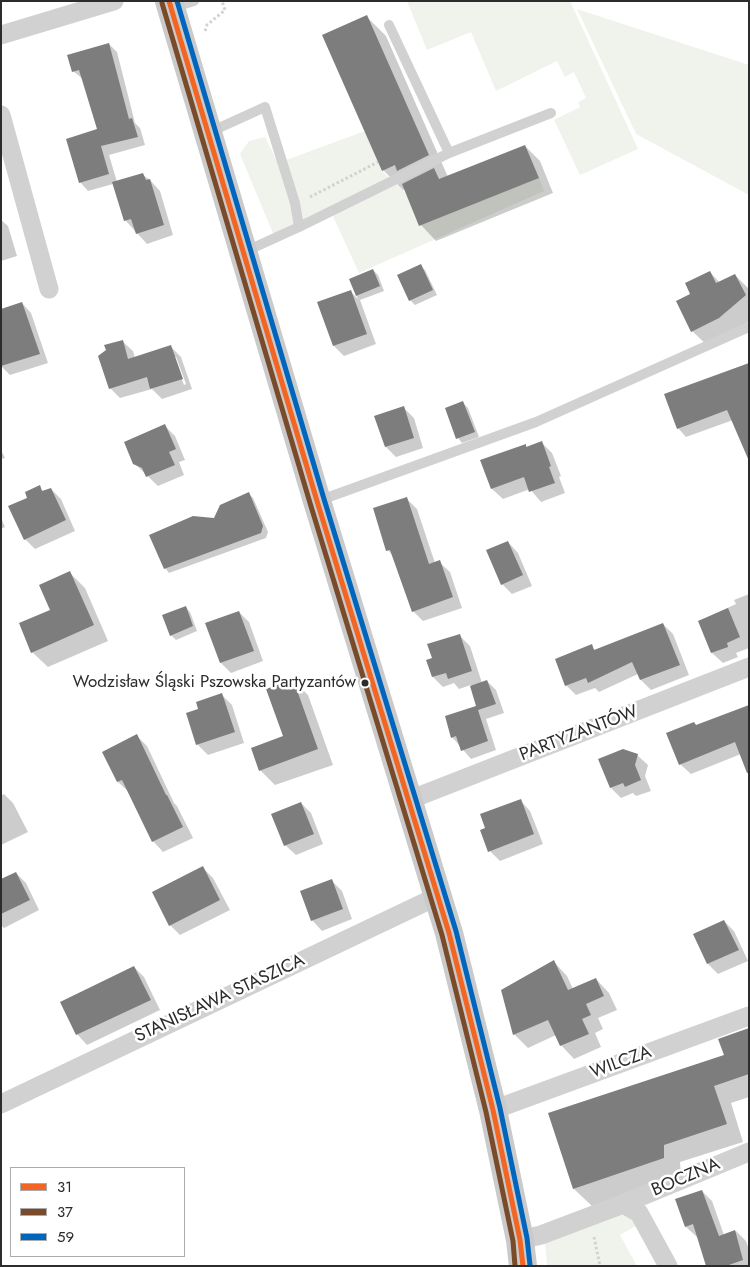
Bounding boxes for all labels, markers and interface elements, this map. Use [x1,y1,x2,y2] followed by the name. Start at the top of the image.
[73,673,356,693] place label: Wodzisław Śląski Pszowska Partyzantów
[360,678,370,688] marker: Wodzisław Śląski Pszowska Partyzantów
[517,702,641,766] street label: PARTYZANTÓW
[132,950,308,1048] street label: STANISŁAWA STASZICA
[587,1042,655,1084] street label: WILCZA
[649,1154,723,1202] street label: BOCZNA
[10,1167,185,1257] legend
[57,1176,72,1198] text: 31
[57,1201,73,1223] text: 37
[57,1226,74,1248] text: 59

